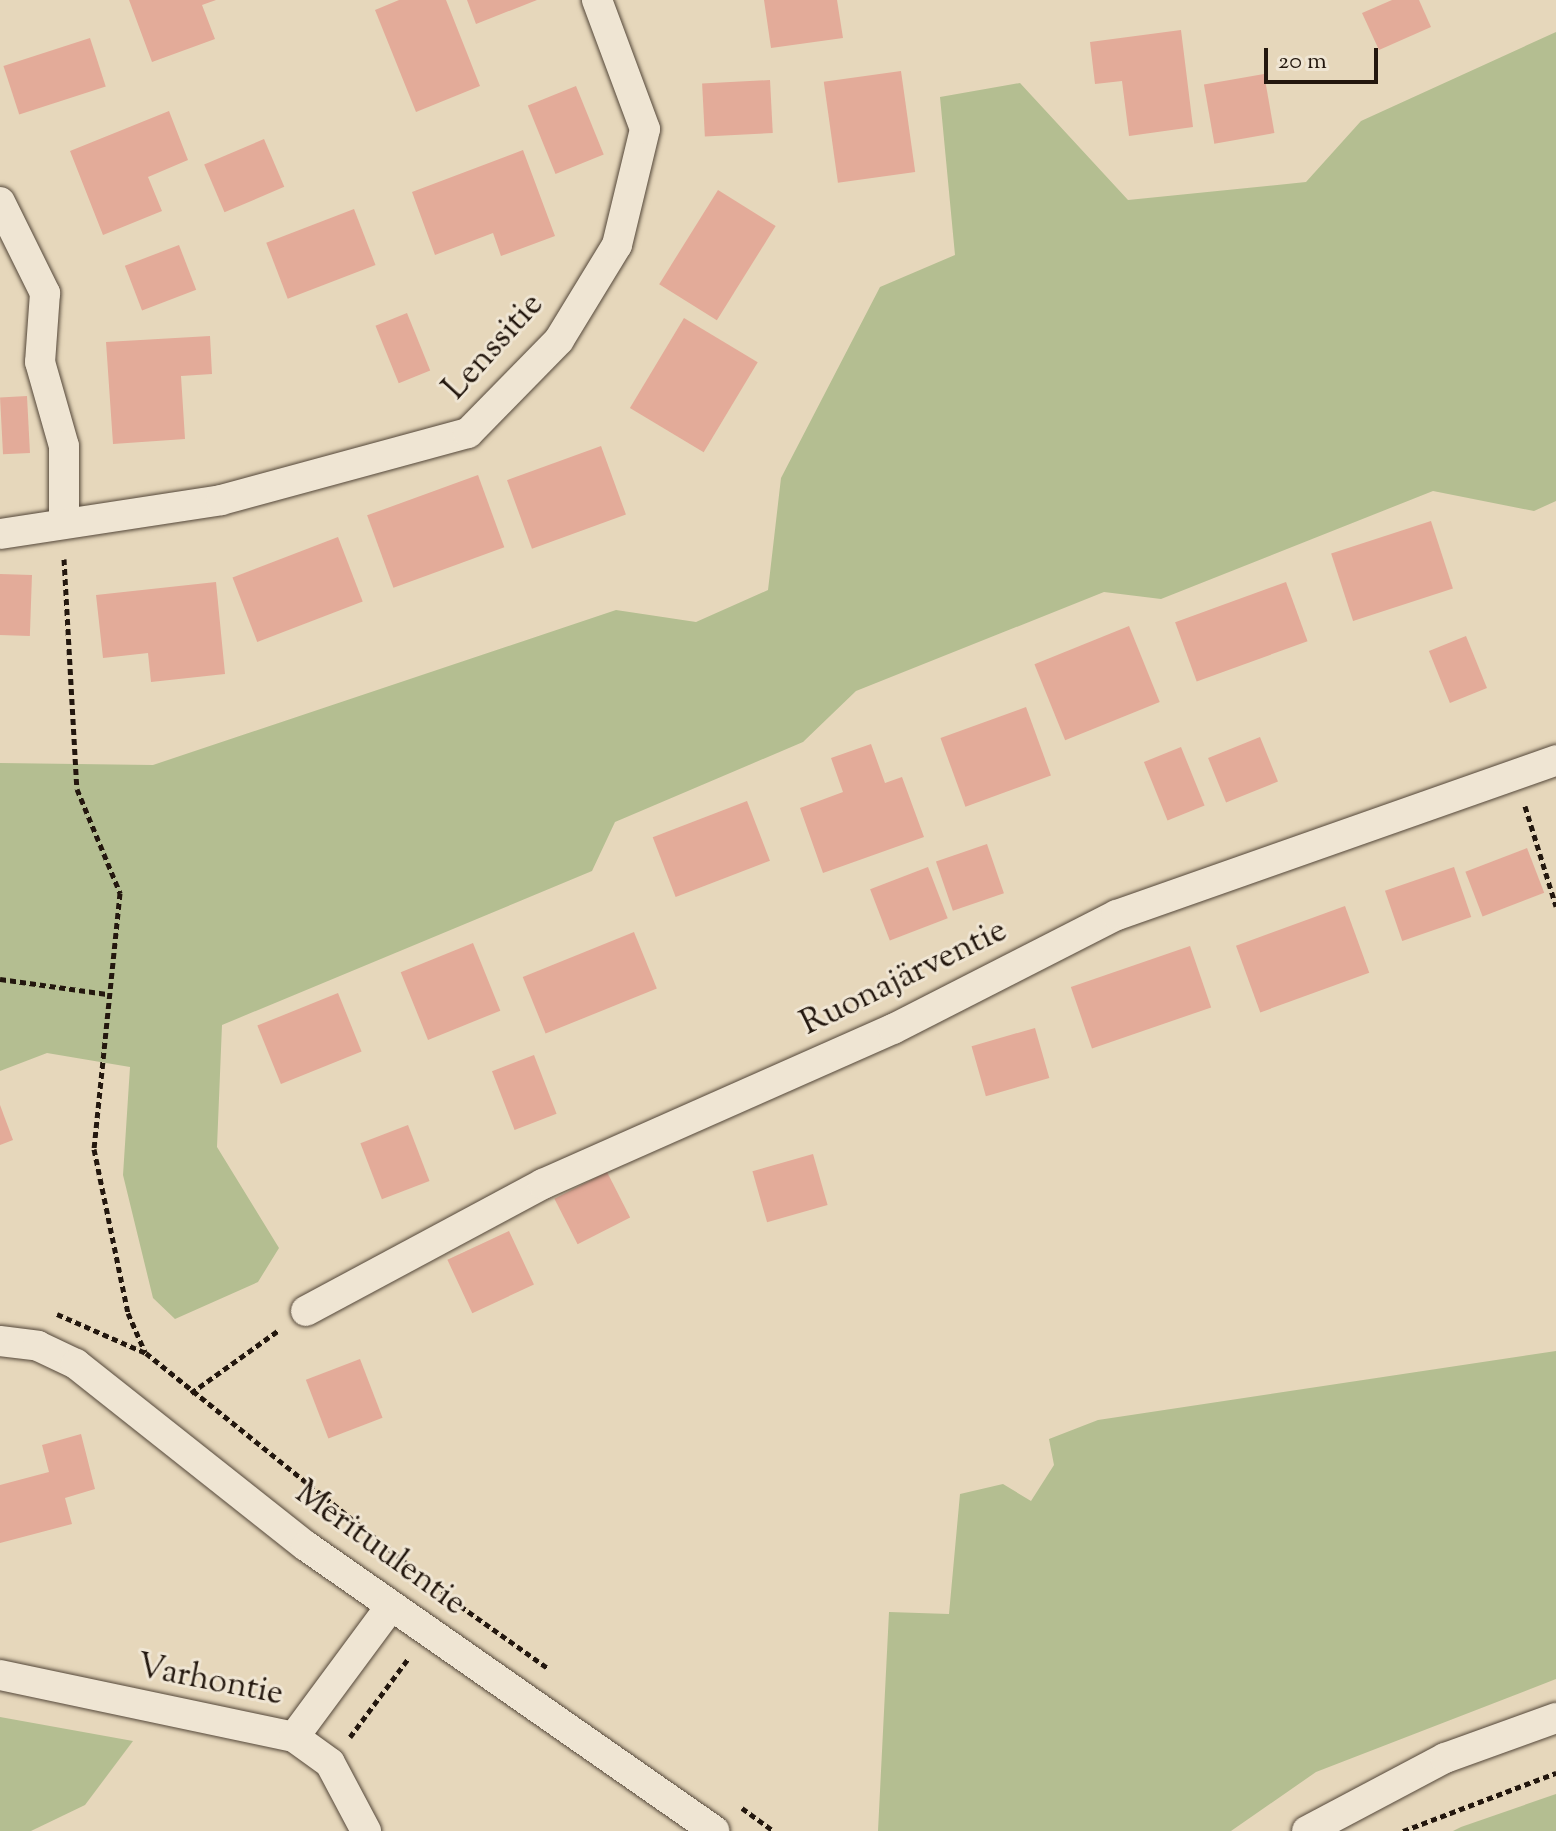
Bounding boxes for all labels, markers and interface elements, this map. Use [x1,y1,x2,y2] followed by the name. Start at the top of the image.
[1268,32,1382,82] scale bar
[1278,45,1327,79] text: 20 m
[435,285,553,409] street label: Lenssitie
[795,911,1013,1045] street label: Ruonajärventie
[287,1473,473,1625] street label: Merituulentie
[133,1647,287,1715] street label: Varhontie

